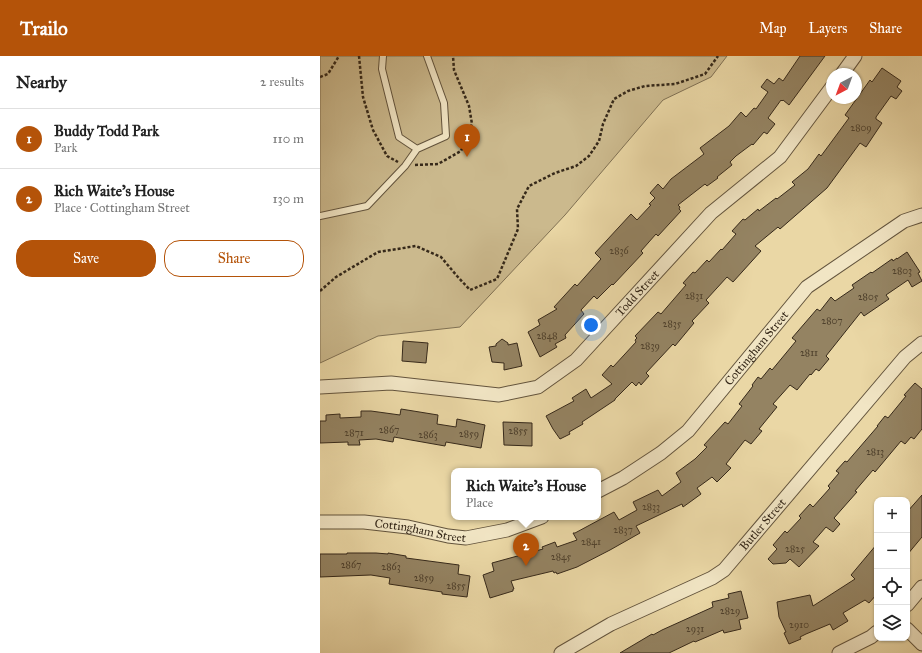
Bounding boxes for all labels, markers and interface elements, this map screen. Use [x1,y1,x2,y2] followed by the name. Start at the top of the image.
[20,17,68,40] text: Trailo
[759,20,787,37] text: Map
[809,20,847,37] text: Layers
[869,20,902,37] text: Share
[826,68,862,104] north arrow
[16,72,67,93] text: Nearby
[260,74,304,90] text: 2 results
[54,122,159,140] text: Buddy Todd Park
[850,122,872,134] house number: 2809
[454,124,480,157] pin: 1
[26,131,32,147] text: 1
[272,131,304,147] text: 110 m
[54,140,78,156] text: Park
[54,182,174,200] text: Rich Waite's House
[26,191,32,207] text: 2
[272,191,304,207] text: 130 m
[54,200,190,216] text: Place · Cottingham Street
[16,240,156,277] button: Save
[164,240,304,277] button: Share
[609,245,630,257] house number: 2836
[892,265,912,277] house number: 2803
[613,267,663,319] street label: Todd Street
[685,290,703,302] house number: 2831
[858,291,879,303] house number: 2805
[722,307,792,388] street label: Cottingham Street
[581,315,601,335] your location
[821,315,843,327] house number: 2807
[663,318,682,330] house number: 2835
[536,330,558,342] house number: 2848
[640,340,660,352] house number: 2839
[800,347,818,359] house number: 2811
[379,424,399,436] house number: 2867
[508,425,528,437] house number: 2855
[344,427,364,439] house number: 2871
[459,428,479,440] house number: 2859
[418,429,438,441] house number: 2863
[866,446,884,458] house number: 2813
[451,468,601,520] popup
[466,477,586,495] text: Rich Waite's House
[466,495,493,511] text: Place
[737,495,789,553] street label: Butler Street
[874,497,910,641] map controls
[874,497,910,533] button: +
[642,501,660,513] house number: 2833
[374,516,467,545] street label: Cottingham Street
[613,524,633,536] house number: 2837
[513,533,539,566] pin: 2
[874,533,910,569] button: −
[581,536,601,548] house number: 2841
[785,543,805,555] house number: 2825
[551,551,572,563] house number: 2845
[341,559,361,571] house number: 2867
[381,561,401,573] house number: 2863
[874,569,910,605] button: locate
[414,572,434,584] house number: 2859
[446,580,466,592] house number: 2855
[720,605,740,617] house number: 2829
[874,605,910,641] button: layers
[789,619,809,631] house number: 2910
[686,623,704,635] house number: 2931

